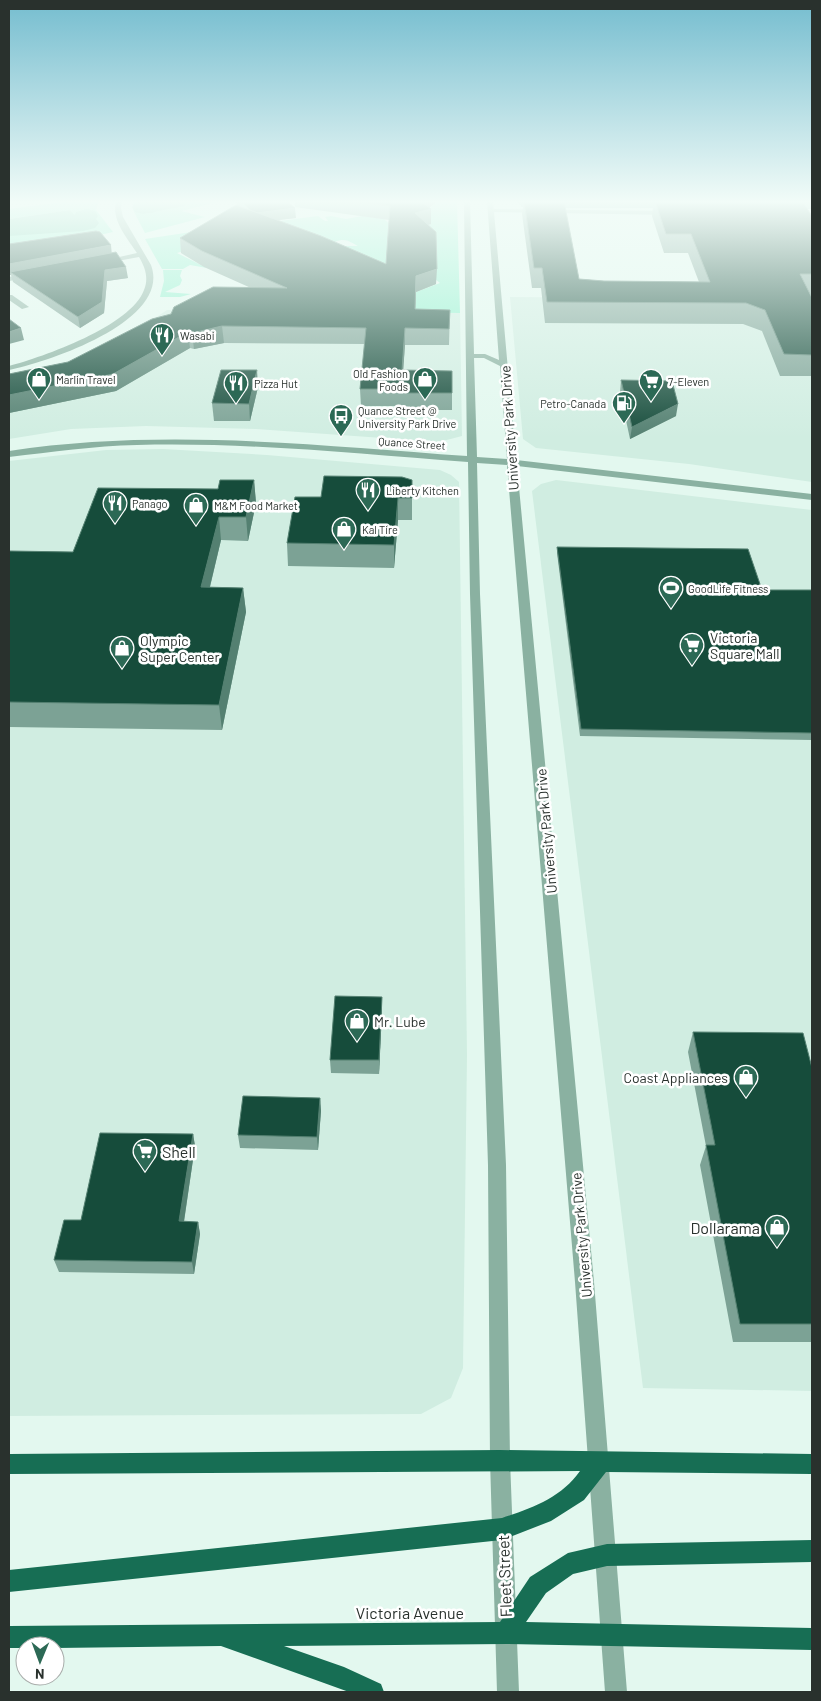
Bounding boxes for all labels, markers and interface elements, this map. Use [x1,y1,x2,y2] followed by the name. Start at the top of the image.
[149,322,175,356] restaurant icon: Wasabi
[180,329,215,342] place label: Wasabi
[496,365,522,491] street label: University Park Drive
[26,366,52,400] shop icon: Marlin Travel
[412,366,438,400] shop icon: Old Fashion Foods
[353,367,408,393] place label: Old Fashion Foods
[638,368,664,402] supermarket icon: 7-Eleven
[223,370,249,404] restaurant icon: Pizza Hut
[56,373,116,386] place label: Marlin Travel
[668,375,709,388] place label: 7-Eleven
[254,377,298,390] place label: Pizza Hut
[611,390,637,424] fuel station icon: Petro-Canada
[540,397,606,410] place label: Petro-Canada
[328,403,354,437] bus stop icon: Quance Street @ University Park Drive
[358,404,457,430] place label: Quance Street @ University Park Drive
[378,434,446,452] street label: Quance Street
[355,477,381,511] restaurant icon: Liberty Kitchen
[386,484,459,497] place label: Liberty Kitchen
[102,490,128,524] restaurant icon: Panago
[183,492,209,526] shop icon: M&M Food Market
[132,497,168,510] place label: Panago
[214,499,298,512] place label: M&M Food Market
[331,516,357,550] shop icon: Kal Tire
[362,523,398,536] place label: Kal Tire
[658,575,684,609] sports icon: GoodLife Fitness
[688,582,768,595] place label: GoodLife Fitness
[710,629,779,662] place label: Victoria Square Mall
[140,632,220,665] place label: Olympic Super Center
[679,632,705,666] supermarket icon: Victoria Square Mall
[109,635,135,669] shop icon: Olympic Super Center
[532,768,560,894] street label: University Park Drive
[344,1008,370,1042] shop icon: Mr. Lube
[374,1013,426,1030] place label: Mr. Lube
[733,1064,759,1098] shop icon: Coast Appliances
[623,1069,728,1086] place label: Coast Appliances
[132,1138,158,1172] supermarket icon: Shell
[162,1142,196,1161] place label: Shell
[567,1172,595,1298] street label: University Park Drive
[764,1214,790,1248] shop icon: Dollarama
[690,1218,760,1237] place label: Dollarama
[493,1534,515,1618] street label: Fleet Street
[356,1603,464,1622] street label: Victoria Avenue
[15,1636,65,1686] north arrow
[35,1666,45,1683] text: N

